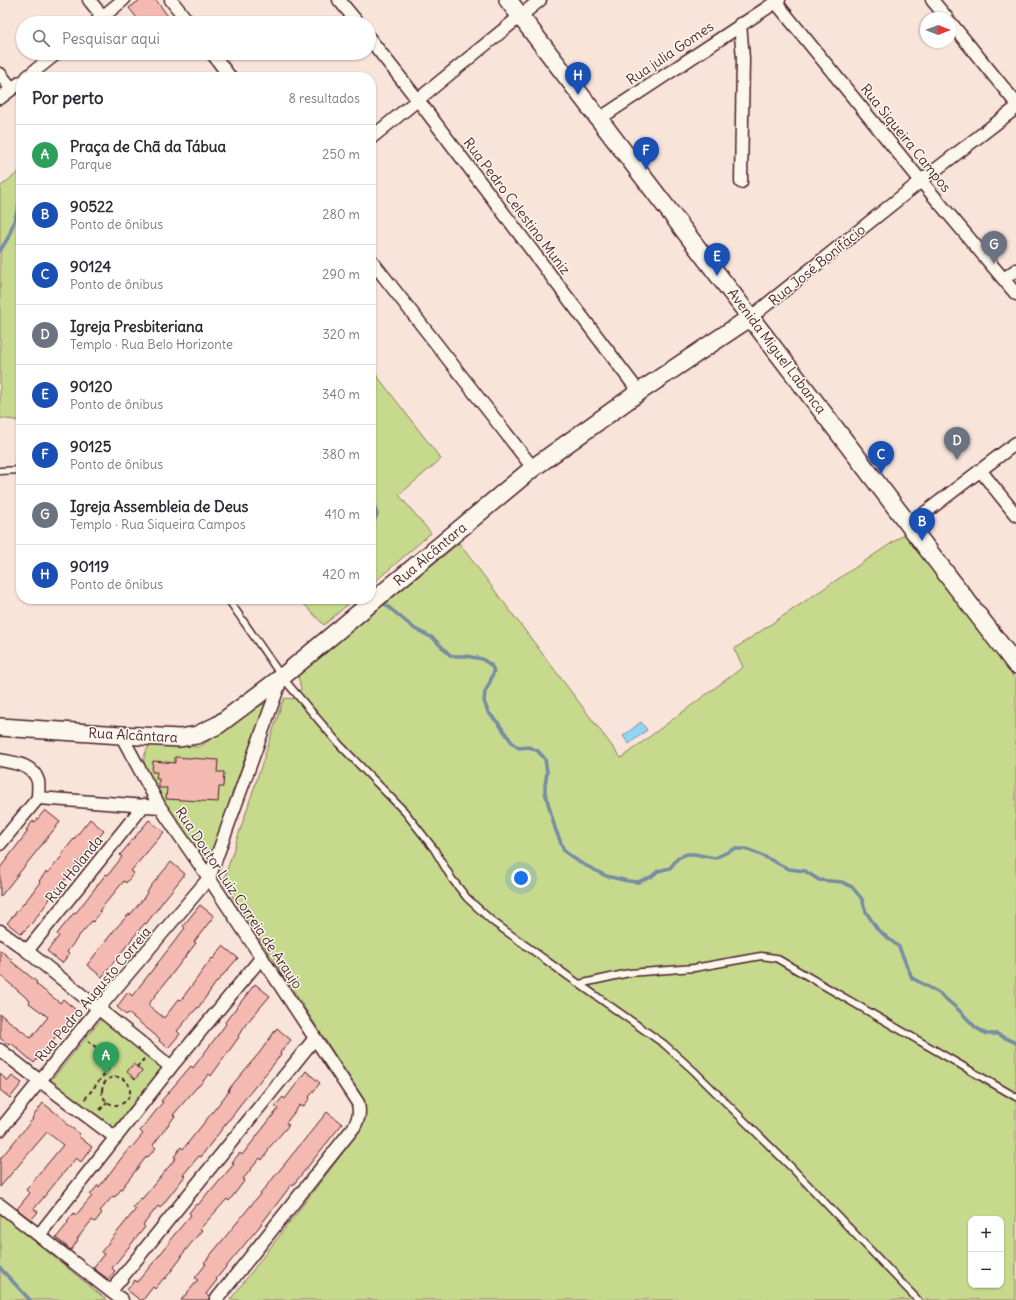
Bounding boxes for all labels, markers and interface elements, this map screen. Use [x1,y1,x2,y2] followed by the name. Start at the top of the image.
[920,12,956,48] north arrow
[16,16,376,60] search box
[623,17,717,89] street label: Rua julia Gomes
[30,27,52,49] icon: search
[62,29,160,48] text: Pesquisar aqui
[565,62,591,95] pin: H
[857,80,955,196] street label: Rua Siqueira Campos
[32,87,103,109] text: Por perto
[288,90,360,107] text: 8 resultados
[460,134,575,278] street label: Rua Pedro Celestino Muniz
[70,137,226,156] text: Praça de Chã da Tábua
[633,137,659,170] pin: F
[41,146,49,163] text: A
[322,146,360,163] text: 250 m
[70,156,112,173] text: Parque
[70,197,114,216] text: 90522
[41,206,49,223] text: B
[322,206,360,223] text: 280 m
[70,216,163,233] text: Ponto de ônibus
[765,220,869,309] street label: Rua José Bonifácio
[981,231,1007,264] pin: G
[704,243,730,276] pin: E
[70,257,111,276] text: 90124
[41,266,49,283] text: C
[322,266,360,283] text: 290 m
[70,276,163,293] text: Ponto de ônibus
[724,285,830,417] street label: Avenida Miguel Labanca
[70,317,203,336] text: Igreja Presbiteriana
[40,326,50,343] text: D
[322,326,360,343] text: 320 m
[70,336,233,353] text: Templo · Rua Belo Horizonte
[70,377,113,396] text: 90120
[41,386,49,403] text: E
[322,386,360,403] text: 340 m
[70,396,163,413] text: Ponto de ônibus
[944,427,970,460] pin: D
[70,437,111,456] text: 90125
[868,441,894,474] pin: C
[41,446,49,463] text: F
[322,446,360,463] text: 380 m
[70,456,163,473] text: Ponto de ônibus
[70,497,248,516] text: Igreja Assembleia de Deus
[40,506,50,523] text: G
[324,506,360,523] text: 410 m
[909,508,935,541] pin: B
[70,516,246,533] text: Templo · Rua Siqueira Campos
[390,518,470,590] street label: Rua Alcântara
[70,557,109,576] text: 90119
[40,566,50,583] text: H
[322,566,360,583] text: 420 m
[70,576,163,593] text: Ponto de ônibus
[88,724,178,746] street label: Rua Alcântara
[171,804,307,992] street label: Rua Doutor Luiz Correia de Araujo
[41,832,107,906] street label: Rua Holanda
[511,868,531,888] your location
[32,923,154,1065] street label: Rua Pedro Augusto Correia
[93,1042,119,1075] pin: A
[968,1216,1004,1288] map controls
[968,1216,1004,1252] button: +
[968,1252,1004,1288] button: −

